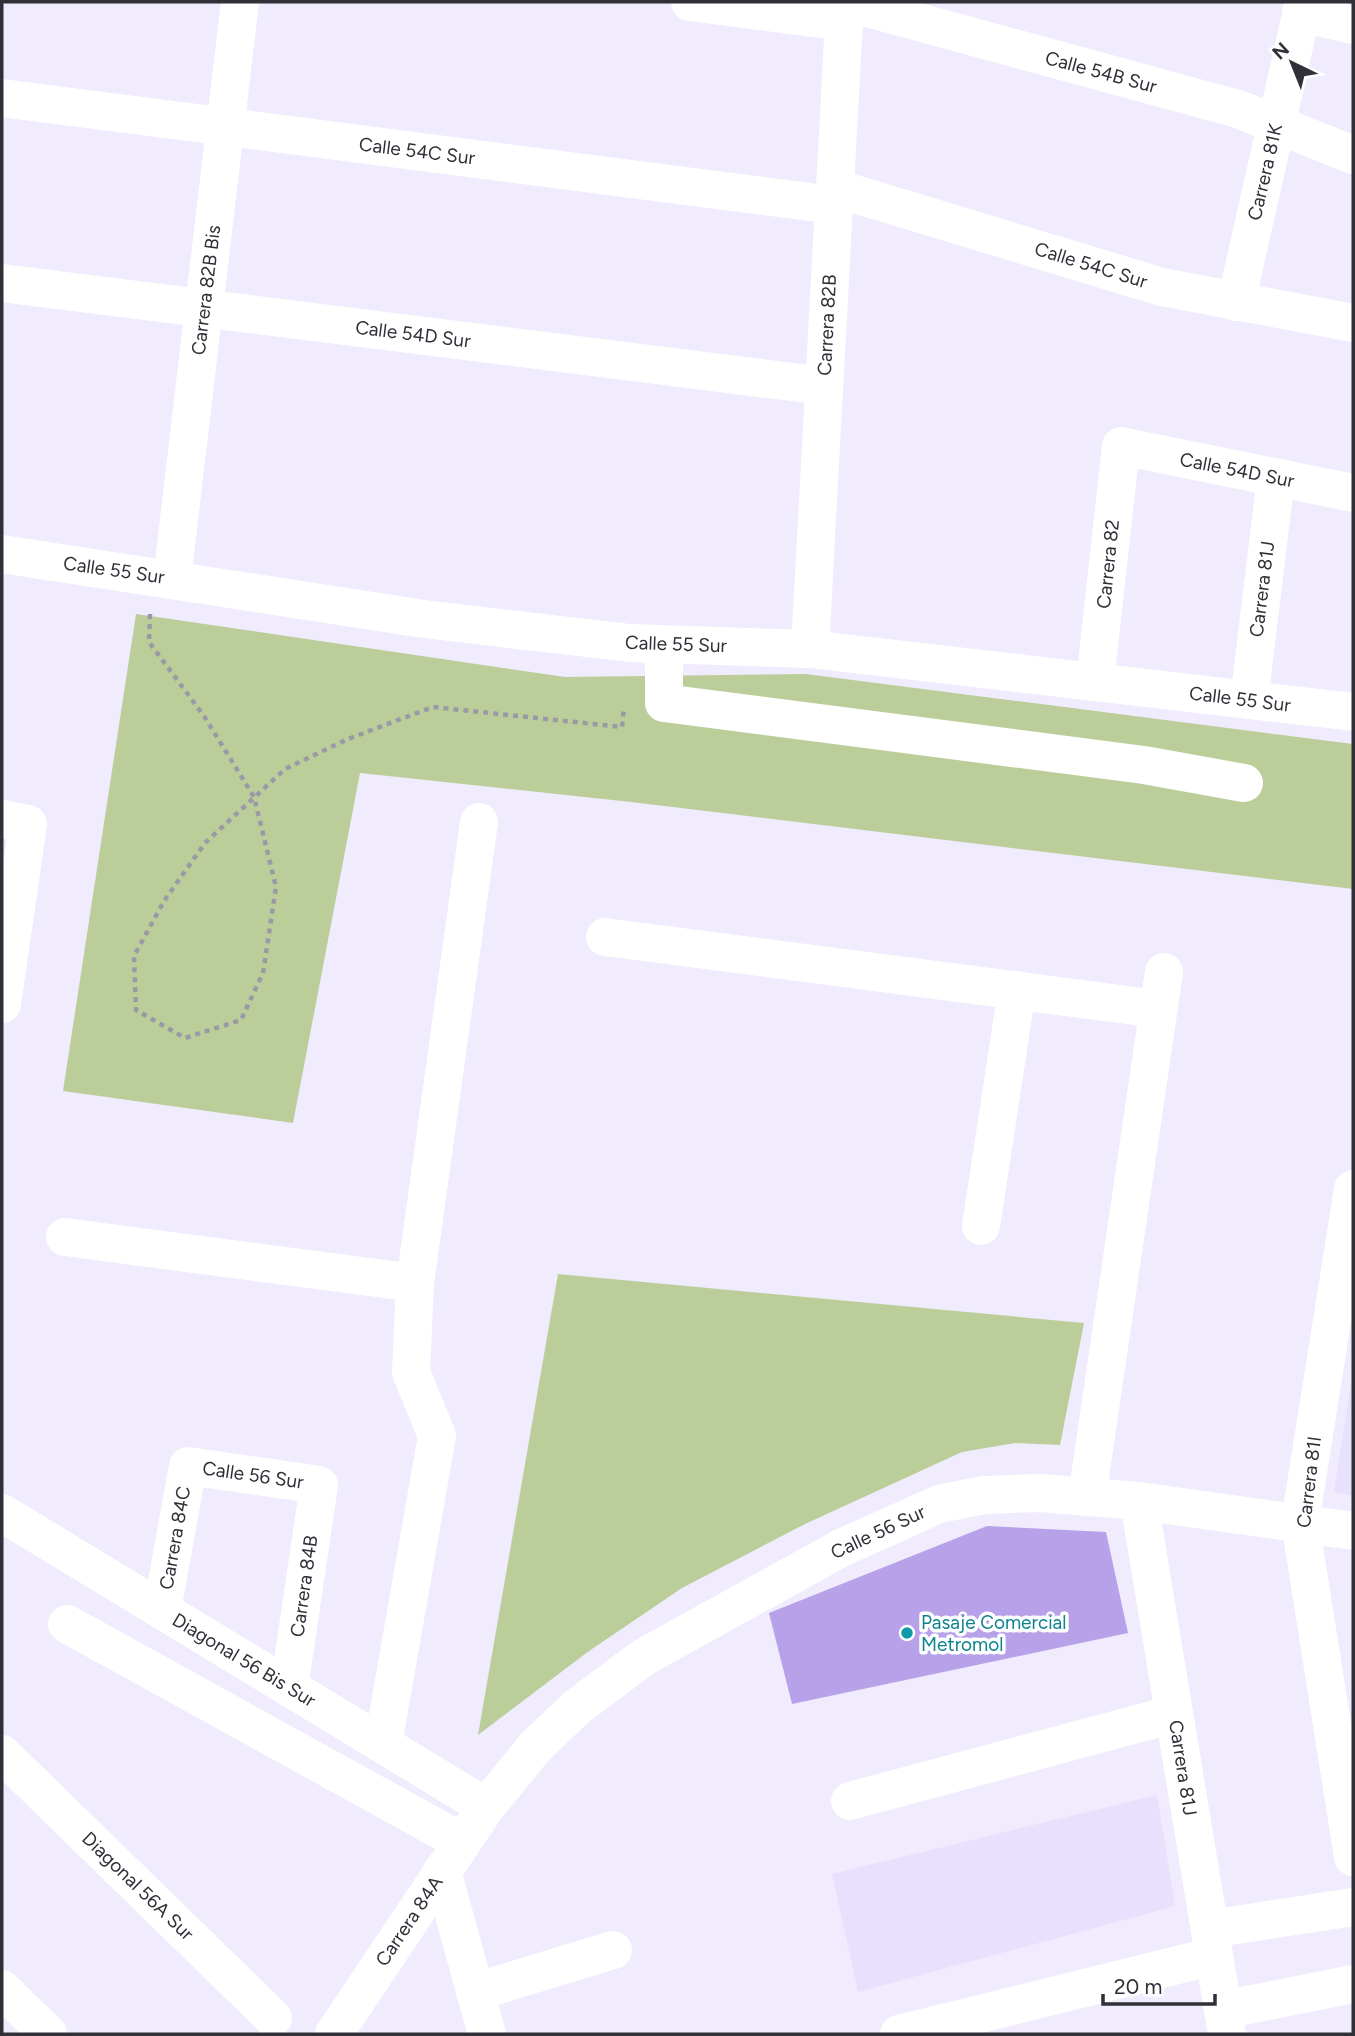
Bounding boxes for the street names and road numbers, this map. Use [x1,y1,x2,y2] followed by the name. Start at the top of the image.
[1043,46,1160,98] street label: Calle 54B Sur
[1243,121,1287,223] street label: Carrera 81K
[358,132,477,170] street label: Calle 54C Sur
[187,224,225,356] street label: Carrera 82B Bis
[1032,237,1151,293] street label: Calle 54C Sur
[813,274,841,376] street label: Carrera 82B
[354,316,473,353] street label: Calle 54D Sur
[1178,448,1297,492] street label: Calle 54D Sur
[1092,518,1124,610] street label: Carrera 82
[1245,540,1279,638] street label: Carrera 81J
[62,552,167,589] street label: Calle 55 Sur
[625,631,728,657] street label: Calle 55 Sur
[1188,681,1293,717] street label: Calle 55 Sur
[1292,1435,1326,1529] street label: Carrera 81I
[201,1457,306,1494] street label: Calle 56 Sur
[155,1484,195,1591] street label: Carrera 84C
[827,1500,930,1564] street label: Calle 56 Sur
[285,1534,323,1638] street label: Carrera 84B
[168,1608,320,1712] street label: Diagonal 56 Bis Sur
[1164,1718,1202,1818] street label: Carrera 81J
[77,1827,199,1946] street label: Diagonal 56A Sur
[370,1871,448,1970] street label: Carrera 84A

